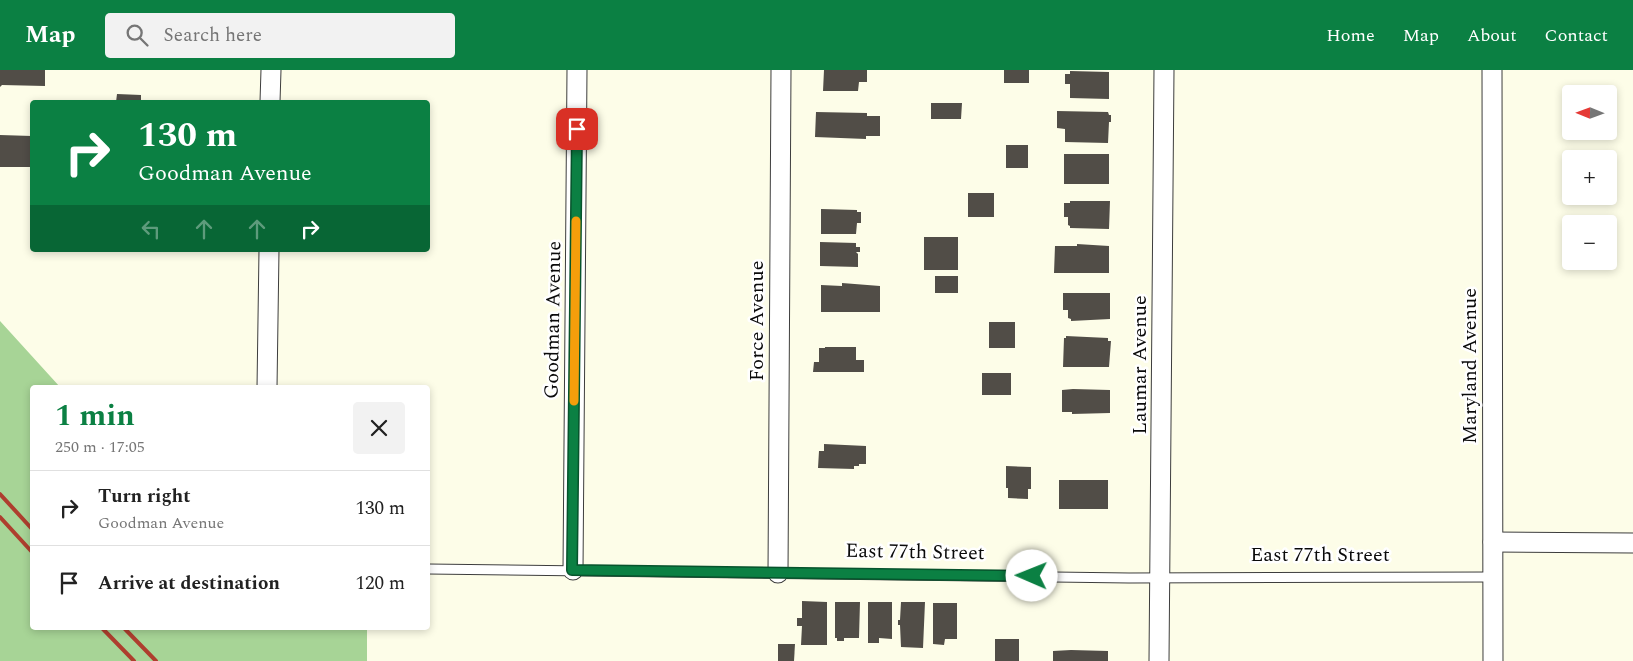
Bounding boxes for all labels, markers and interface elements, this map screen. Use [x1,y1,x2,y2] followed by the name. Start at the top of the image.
[105,13,455,58] search box
[25,17,75,53] text: Map
[123,21,151,49] icon: search
[163,21,262,50] text: Search here
[1326,22,1375,49] text: Home
[1403,22,1439,49] text: Map
[1467,22,1517,49] text: About
[1545,22,1608,49] text: Contact
[1562,85,1618,140] north arrow
[1562,85,1617,270] map controls
[556,108,598,150] pin
[138,109,237,162] text: 130 m
[563,115,591,143] icon: arrive
[55,120,120,185] icon: right
[1562,150,1617,205] button: +
[138,157,312,190] text: Goodman Avenue
[137,215,165,243] icon: left
[190,215,218,243] icon: ahead
[243,215,271,243] icon: ahead
[296,215,324,243] icon: right
[1562,215,1617,270] button: −
[537,241,569,399] street label: Goodman Avenue
[742,261,772,381] street label: Force Avenue
[1455,288,1485,444] street label: Maryland Avenue
[1125,295,1155,435] street label: Laumar Avenue
[55,393,135,439] text: 1 min
[353,402,405,454] button: close
[55,435,145,459] text: 250 m · 17:05
[98,482,191,511] text: Turn right
[55,494,83,522] icon: right
[355,494,405,523] text: 130 m
[98,511,224,535] text: Goodman Avenue
[845,536,985,568] street label: East 77th Street
[1250,540,1390,570] street label: East 77th Street
[1005,549,1057,601] position arrow
[55,569,83,597] icon: arrive
[98,569,280,598] text: Arrive at destination
[355,569,405,598] text: 120 m

